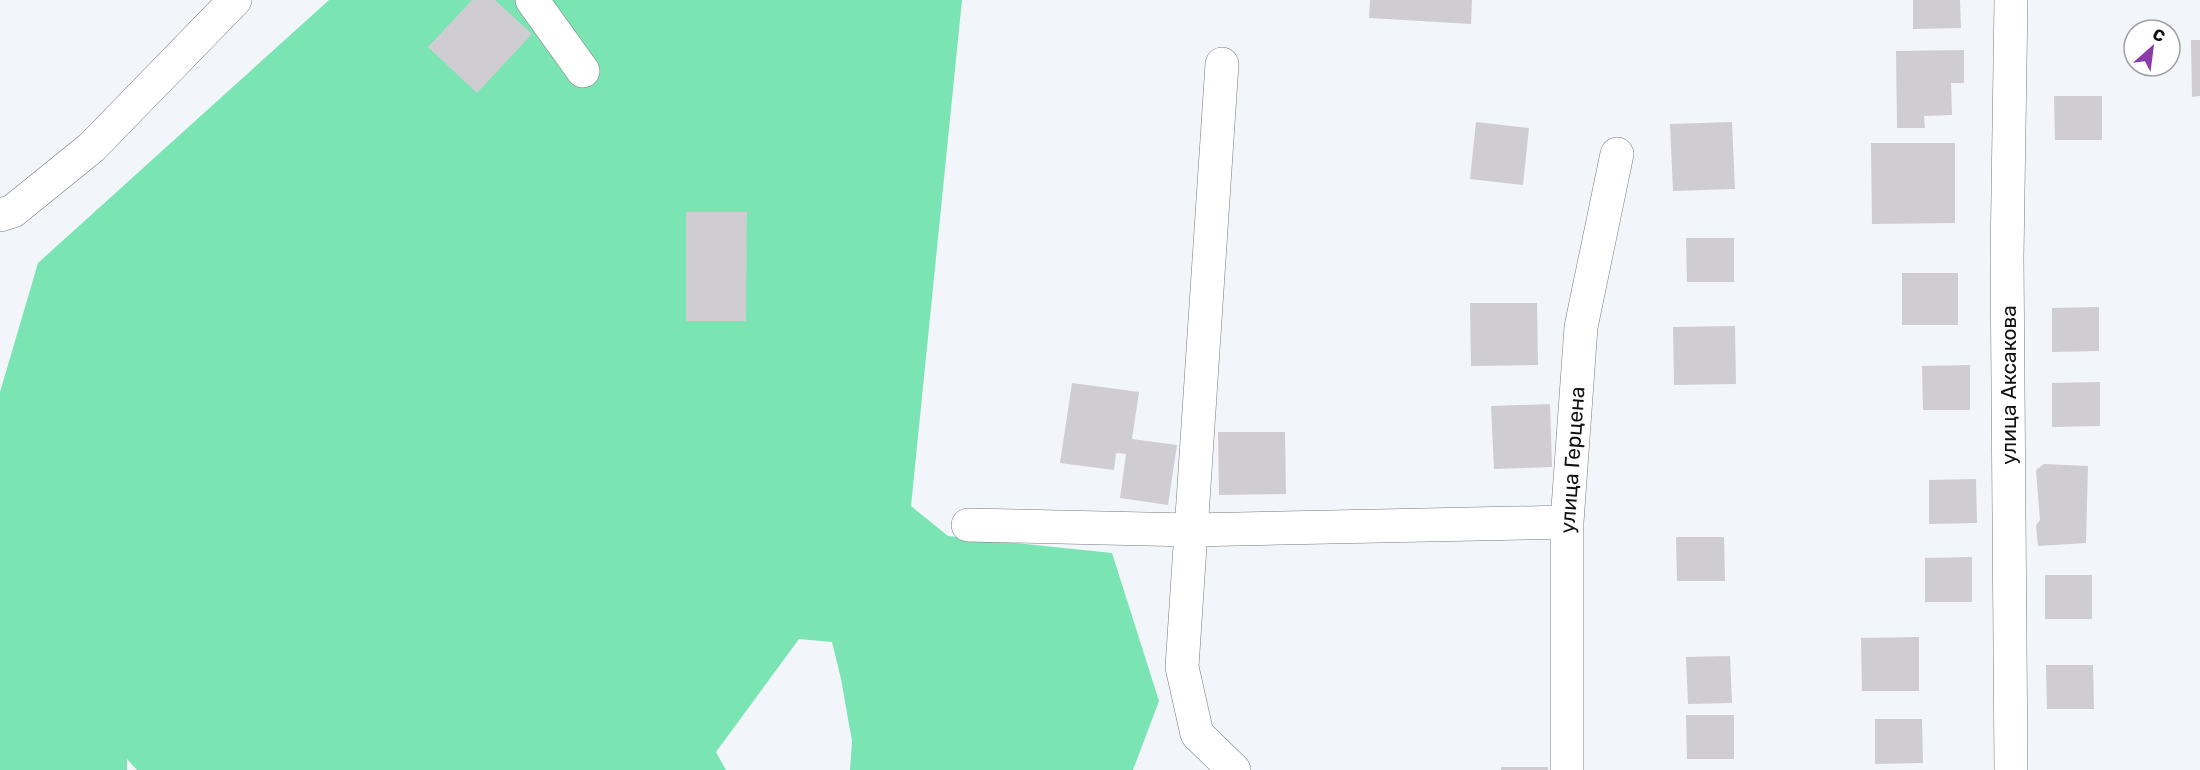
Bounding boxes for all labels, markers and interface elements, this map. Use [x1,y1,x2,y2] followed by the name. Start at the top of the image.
[2122,18,2182,78] north arrow
[2149,24,2168,46] text: С
[1996,305,2021,465] street label: улица Аксакова
[1554,386,1590,534] street label: улица Герцена

